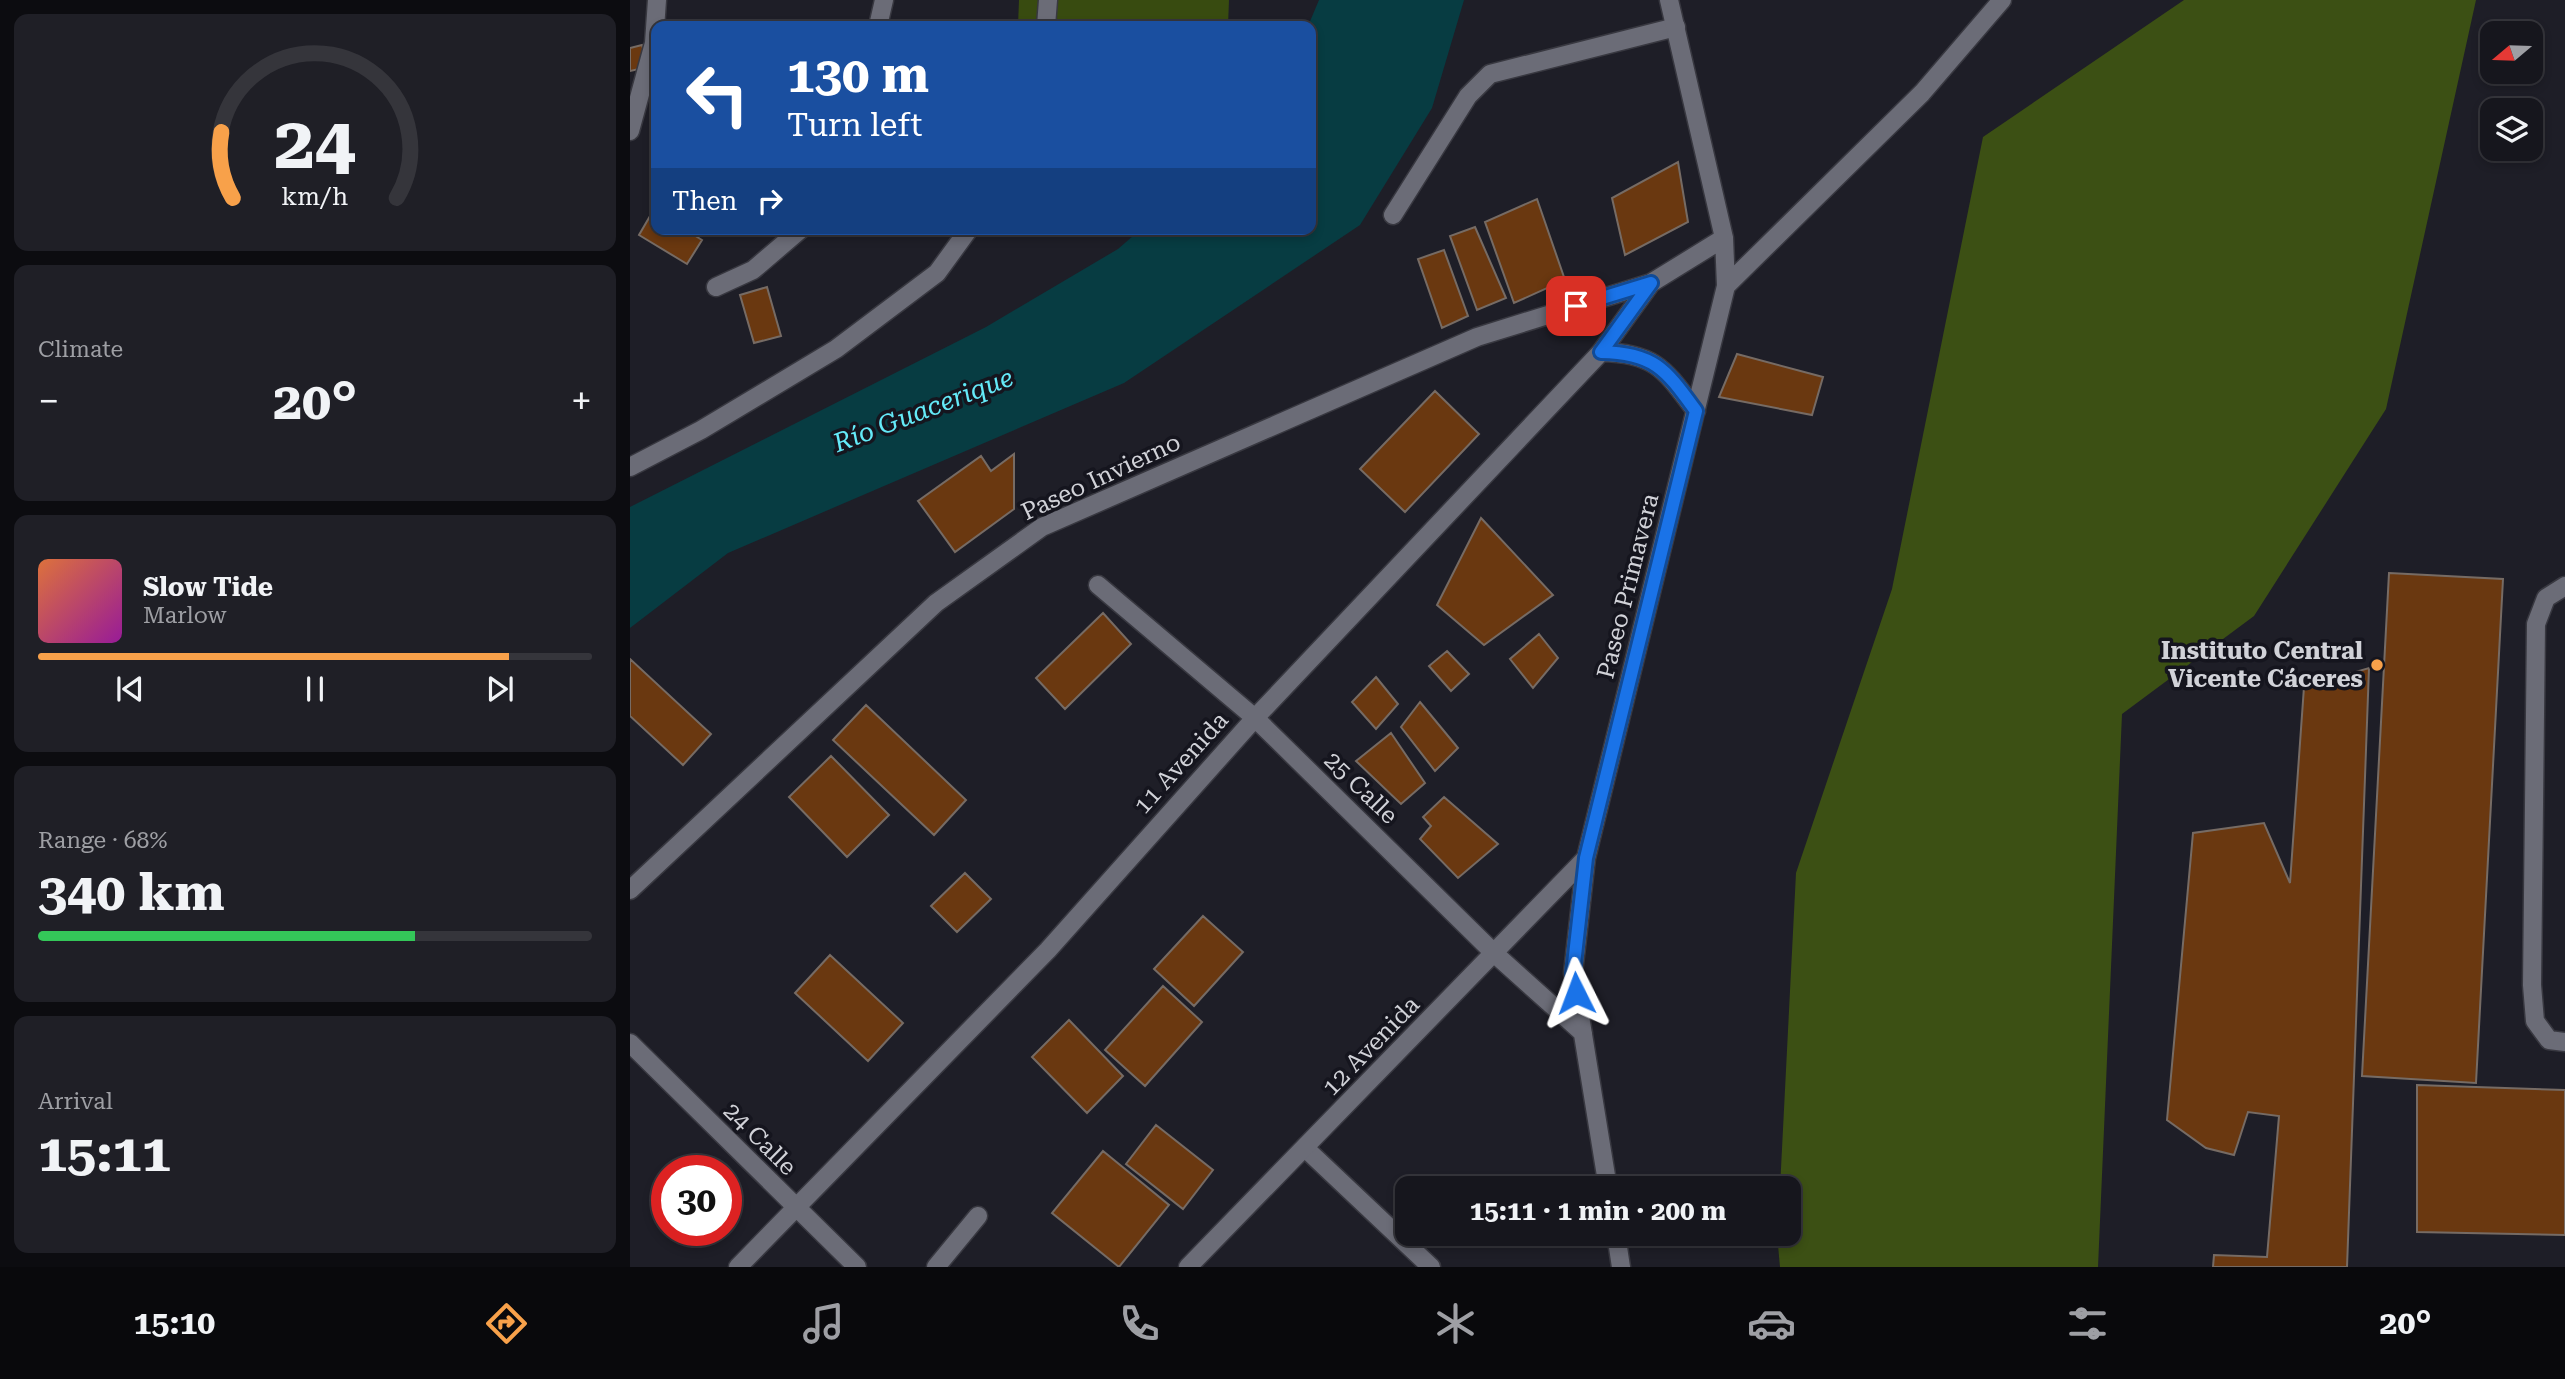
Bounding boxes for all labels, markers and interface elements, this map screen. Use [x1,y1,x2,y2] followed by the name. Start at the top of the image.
[2480,21,2543,84] north arrow
[2480,21,2543,161] map controls
[787,47,929,104] text: 130 m
[672,49,763,140] icon: left
[2480,98,2543,161] button: layers
[274,102,356,187] text: 24
[787,106,922,144] text: Turn left
[282,182,348,211] text: km/h
[751,182,789,220] icon: right
[672,186,737,216] text: Then
[1546,276,1606,336] pin
[1557,287,1595,325] icon: arrive
[38,336,123,363] text: Climate
[828,362,1017,458] water label: Río Guacerique
[273,371,357,432] text: 20°
[38,379,59,423] text: −
[571,379,592,423] text: +
[1017,428,1185,526] street label: Paseo Invierno
[1591,491,1665,681] street label: Paseo Primavera
[143,572,273,602] text: Slow Tide
[143,602,226,629] text: Marlow
[2161,637,2363,693] place label: Instituto Central Vicente Cáceres
[2369,657,2385,673] marker: Instituto Central Vicente Cáceres
[111,670,149,708] icon: previous
[296,670,334,708] icon: pause
[481,670,519,708] icon: next
[1128,706,1234,820] street label: 11 Avenida
[1318,746,1404,830] street label: 25 Calle
[38,827,167,854] text: Range · 68%
[38,862,225,923] text: 340 km
[1539,956,1613,1030] position arrow
[1317,991,1425,1101] street label: 12 Avenida
[38,1088,113,1115] text: Arrival
[718,1097,802,1181] street label: 24 Calle
[38,1123,171,1184] text: 15:11
[651,1155,742,1246] speed limit sign: 30
[1470,1196,1726,1226] text: 15:11 · 1 min · 200 m
[482,1299,531,1348] icon: directions
[799,1299,848,1348] icon: music
[1115,1299,1164,1348] icon: phone
[1431,1299,1480,1348] icon: climate
[1747,1299,1796,1348] icon: car
[2063,1299,2112,1348] icon: filters
[134,1304,215,1342] text: 15:10
[2380,1304,2431,1342] text: 20°

